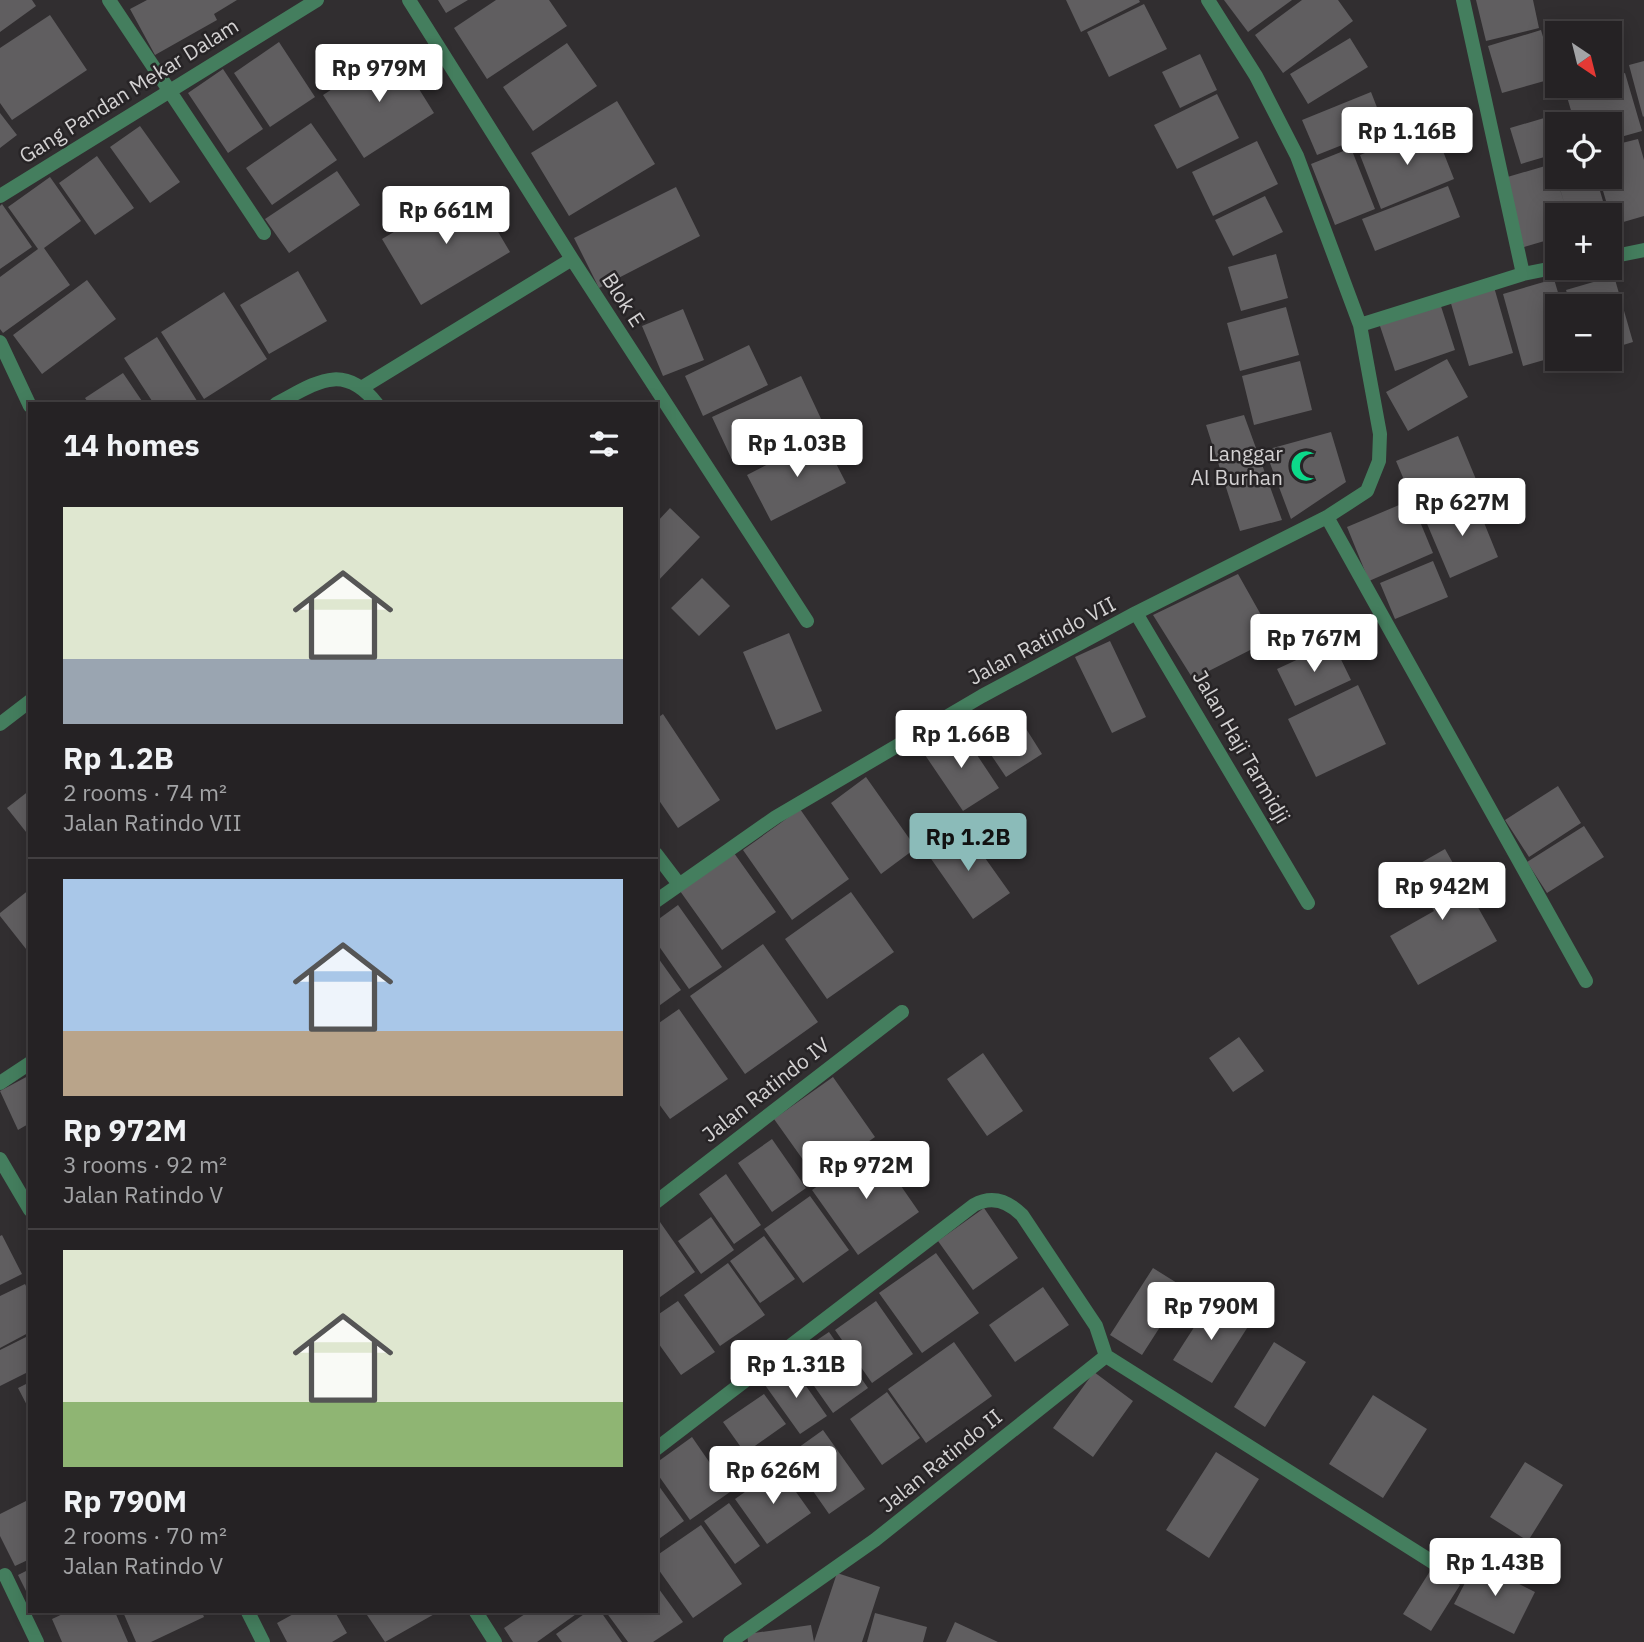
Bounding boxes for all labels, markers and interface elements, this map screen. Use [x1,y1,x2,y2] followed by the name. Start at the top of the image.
[13,11,243,169] street label: Gang Pandan Mekar Dalam
[1545,21,1622,98] north arrow
[1545,21,1622,371] map controls
[314,44,444,104] pin: Rp 979M
[331,52,427,82] text: Rp 979M
[1335,108,1479,167] pin: Rp 1.16B
[1545,112,1622,189] button: locate
[1358,115,1456,145] text: Rp 1.16B
[381,187,511,246] pin: Rp 661M
[398,194,494,224] text: Rp 661M
[1545,203,1622,280] button: +
[596,267,652,332] street label: Blok E
[1545,294,1622,371] button: −
[725,420,869,479] pin: Rp 1.03B
[63,425,200,464] text: 14 homes
[585,425,623,463] icon: filters
[748,427,846,457] text: Rp 1.03B
[1190,439,1283,491] place label: Langgar Al Burhan
[1289,449,1323,483] mosque icon: Langgar Al Burhan
[1397,478,1527,538] pin: Rp 627M
[1414,486,1510,516] text: Rp 627M
[280,552,406,678] icon: home
[963,589,1120,691] street label: Jalan Ratindo VII
[1249,614,1379,674] pin: Rp 767M
[1266,622,1362,652] text: Rp 767M
[1186,665,1297,828] street label: Jalan Haji Tarmidji
[889,710,1033,770] pin: Rp 1.66B
[912,718,1010,748] text: Rp 1.66B
[63,738,174,777] text: Rp 1.2B
[63,777,227,807] text: 2 rooms · 74 m²
[63,807,242,837] text: Jalan Ratindo VII
[903,814,1033,873] pin: Rp 1.2B
[926,821,1011,851] text: Rp 1.2B
[1377,862,1507,922] pin: Rp 942M
[1394,870,1490,900] text: Rp 942M
[280,924,406,1050] icon: home
[696,1030,835,1148] street label: Jalan Ratindo IV
[63,1110,187,1149] text: Rp 972M
[801,1142,931,1201] pin: Rp 972M
[63,1149,227,1179] text: 3 rooms · 92 m²
[818,1149,914,1179] text: Rp 972M
[63,1179,223,1209] text: Jalan Ratindo V
[1146,1282,1276,1342] pin: Rp 790M
[1163,1290,1259,1320] text: Rp 790M
[280,1295,406,1421] icon: home
[724,1340,868,1400] pin: Rp 1.31B
[747,1348,845,1378] text: Rp 1.31B
[873,1402,1008,1518] street label: Jalan Ratindo II
[708,1446,838,1506] pin: Rp 626M
[725,1454,821,1484] text: Rp 626M
[63,1481,187,1520] text: Rp 790M
[63,1520,227,1550] text: 2 rooms · 70 m²
[1423,1538,1567,1598] pin: Rp 1.43B
[1446,1546,1544,1576] text: Rp 1.43B
[63,1550,223,1580] text: Jalan Ratindo V

